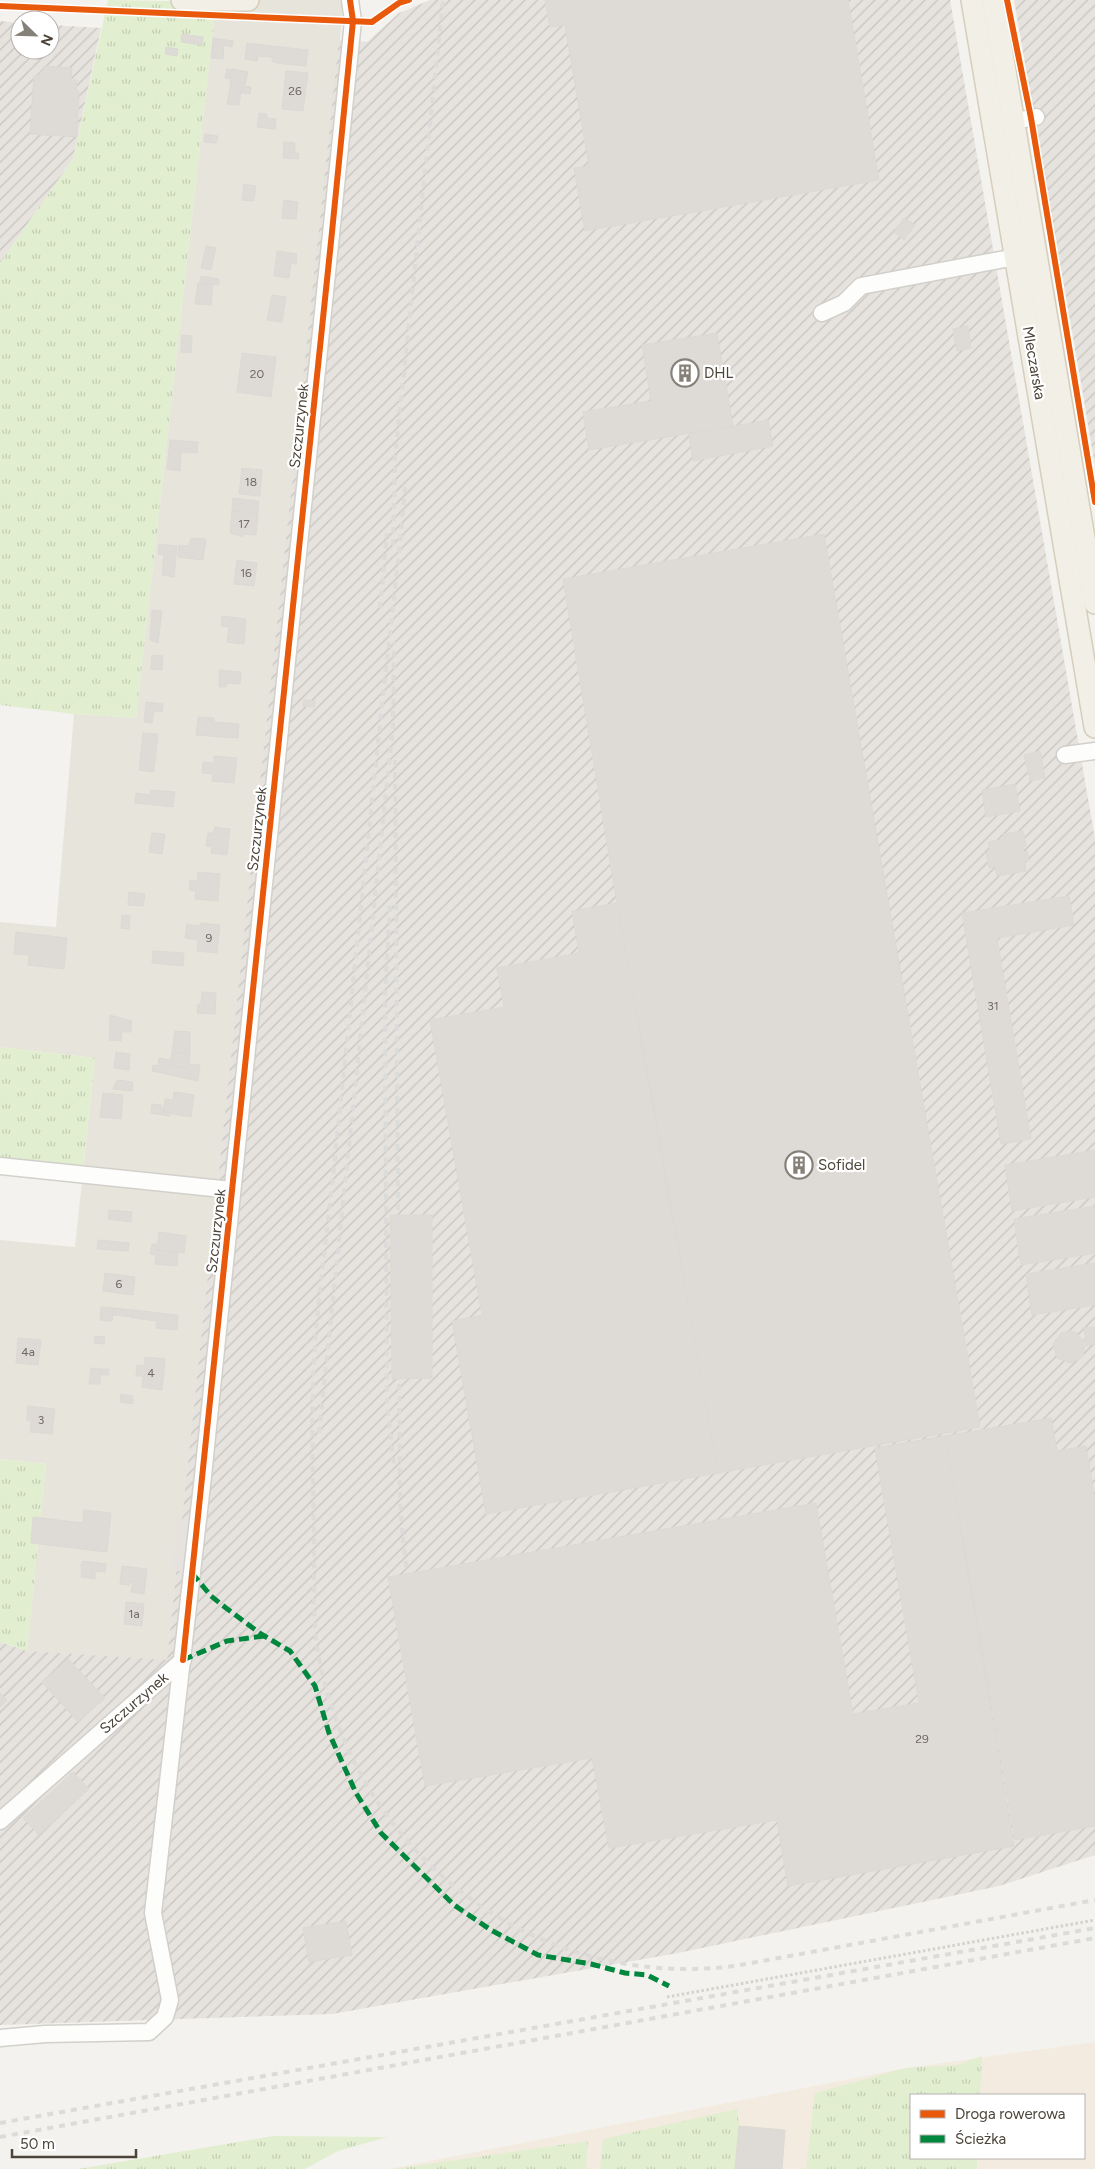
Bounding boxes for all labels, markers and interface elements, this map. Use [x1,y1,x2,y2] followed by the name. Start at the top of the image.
[10,10,60,60] north arrow
[37,32,56,48] text: N
[288,84,302,98] house number: 26
[1019,325,1049,401] street label: Mleczarska
[670,358,700,388] building icon: DHL
[704,364,734,382] place label: DHL
[250,367,265,381] house number: 20
[286,382,312,469] street label: Szczurzynek
[245,475,257,489] house number: 18
[238,517,250,531] house number: 17
[240,566,252,580] house number: 16
[244,785,270,872] street label: Szczurzynek
[206,931,213,945] house number: 9
[987,999,999,1013] house number: 31
[784,1150,814,1180] building icon: Sofidel
[818,1156,865,1174] place label: Sofidel
[203,1187,229,1274] street label: Szczurzynek
[116,1277,123,1291] house number: 6
[21,1345,35,1359] house number: 4a
[147,1366,155,1380] house number: 4
[38,1413,44,1427] house number: 3
[128,1607,140,1621] house number: 1a
[96,1668,172,1738] street label: Szczurzynek
[915,1732,929,1746] house number: 29
[910,2094,1085,2159] legend
[955,2105,1065,2123] text: Droga rowerowa
[12,2126,136,2158] scale bar
[955,2130,1006,2148] text: Ścieżka
[20,2135,55,2153] text: 50 m

